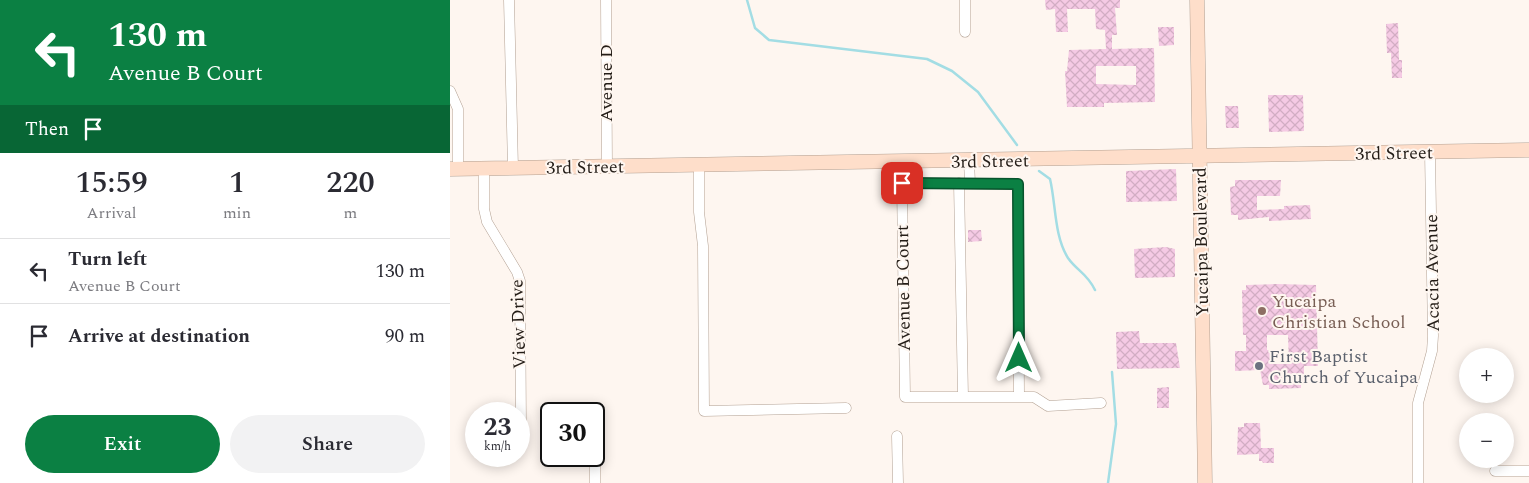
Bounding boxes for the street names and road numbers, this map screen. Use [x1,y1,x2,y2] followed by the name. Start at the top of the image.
[593,44,620,122] street label: Avenue D
[1355,139,1433,168] street label: 3rd Street
[951,147,1029,176] street label: 3rd Street
[546,153,624,182] street label: 3rd Street
[1187,167,1216,317] street label: Yucaipa Boulevard
[1418,214,1447,332] street label: Acacia Avenue
[889,224,918,352] street label: Avenue B Court
[503,279,534,369] street label: View Drive

